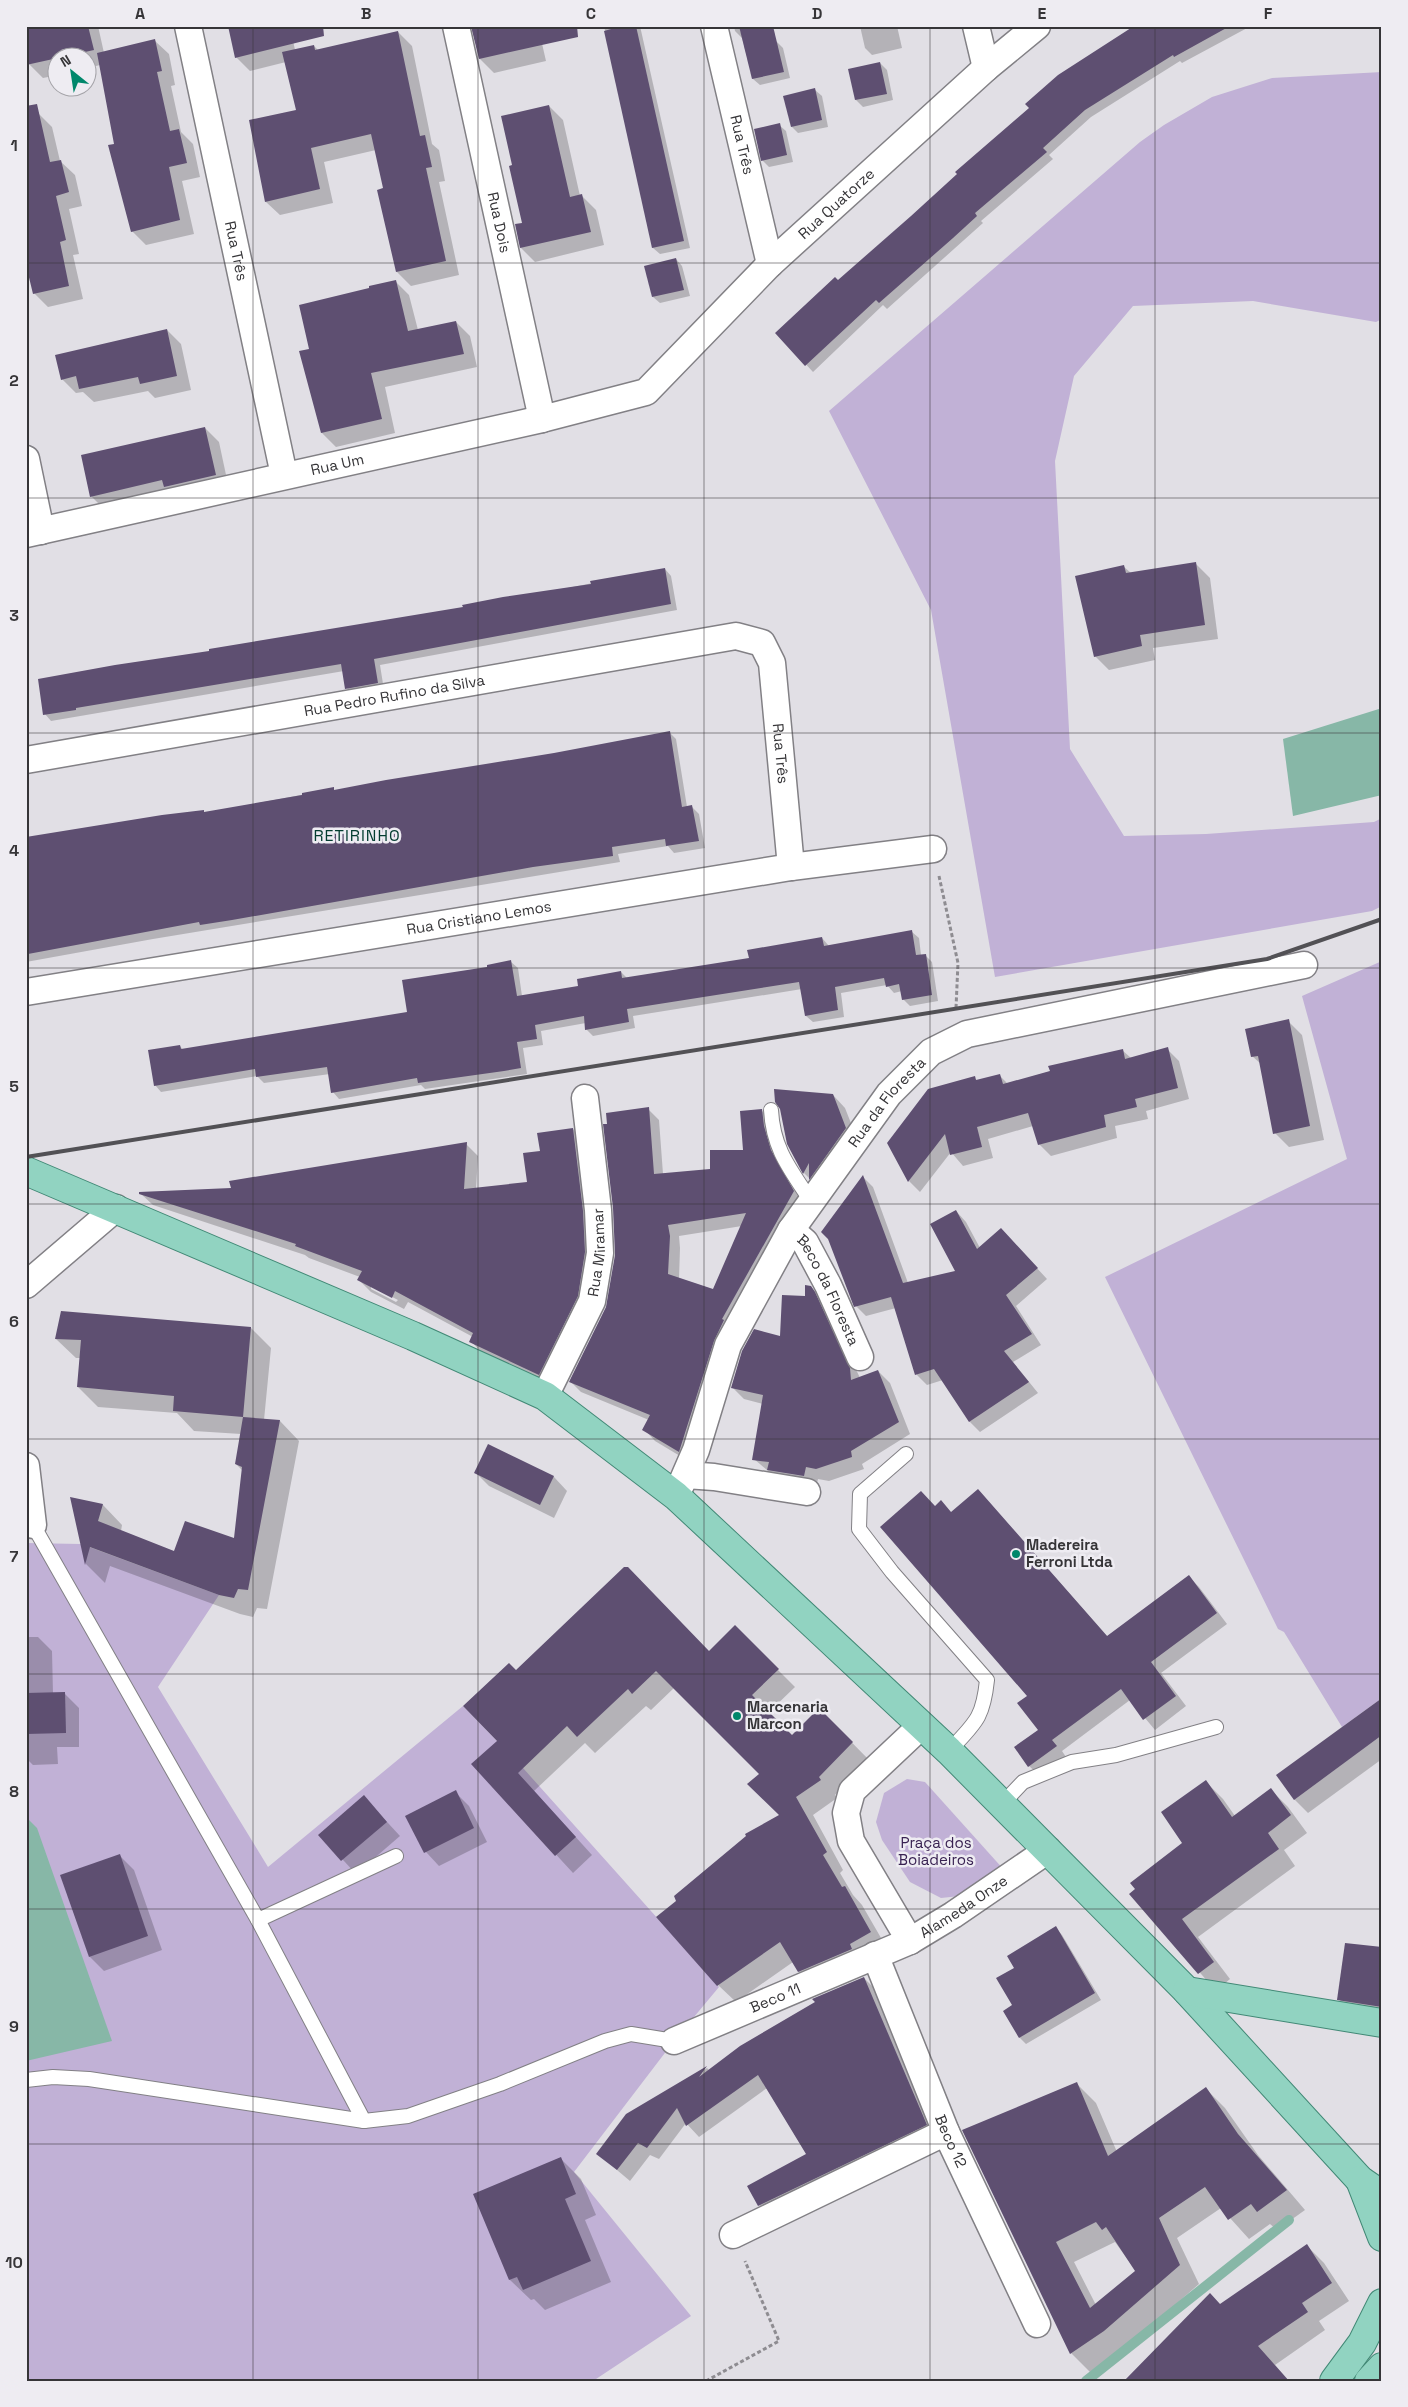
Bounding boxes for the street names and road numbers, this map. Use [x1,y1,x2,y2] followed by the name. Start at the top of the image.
[726,113,759,176] street label: Rua Três
[794,164,878,243] street label: Rua Quatorze
[484,190,515,255] street label: Rua Dois
[221,219,252,283] street label: Rua Três
[309,449,366,479] street label: Rua Um
[302,670,487,720] street label: Rua Pedro Rufino da Silva
[769,722,793,785] street label: Rua Três
[405,896,553,939] street label: Rua Cristiano Lemos
[844,1053,930,1151] street label: Rua da Floresta
[583,1207,609,1298] street label: Rua Miramar
[794,1230,864,1349] street label: Beco da Floresta
[916,1870,1011,1942] street label: Alameda Onze
[747,1978,803,2017] street label: Beco 11
[931,2112,971,2171] street label: Beco 12

